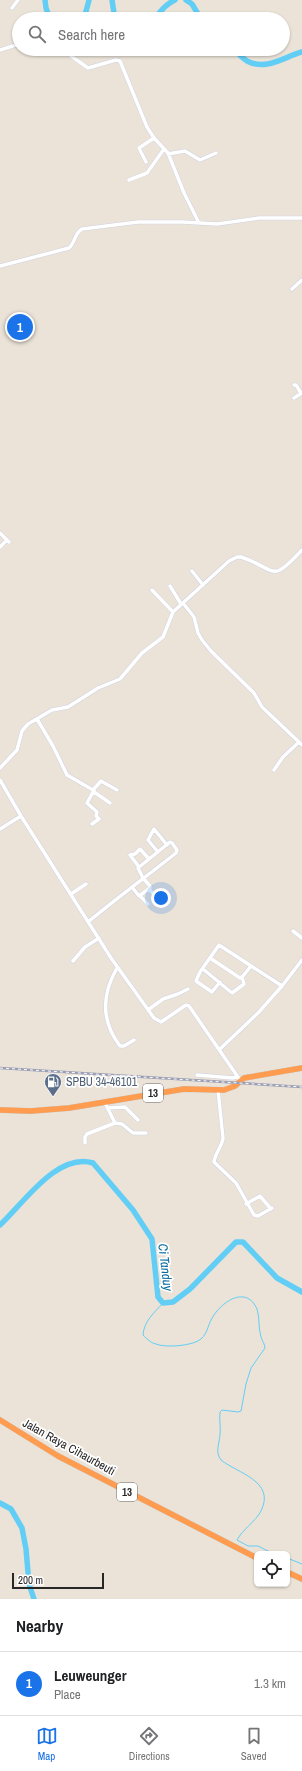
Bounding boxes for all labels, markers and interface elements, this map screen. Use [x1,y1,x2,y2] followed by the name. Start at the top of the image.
[12,12,290,56] search box
[26,23,48,45] icon: search
[58,24,125,45] text: Search here
[7,312,33,342] pin: 1
[151,888,171,908] your location
[43,1072,63,1097] fuel station icon: SPBU 34-46101
[66,1074,138,1090] place label: SPBU 34-46101
[143,1084,163,1102] road number: 13
[154,1242,177,1292] water label: Ci Tanduy
[20,1415,118,1479] street label: Jalan Raya Cihaurbeuti
[117,1483,137,1501] road number: 13
[254,1551,290,1587] map controls
[254,1551,290,1587] button: locate
[12,1571,104,1590] scale bar
[18,1573,43,1587] text: 200 m
[16,1614,63,1637] text: Nearby
[54,1665,126,1686] text: Leuweunger
[26,1675,32,1692] text: 1
[254,1675,286,1692] text: 1.3 km
[54,1686,81,1703] text: Place
[36,1725,58,1763] tab: Map
[129,1725,170,1763] tab: Directions
[241,1725,266,1763] tab: Saved

